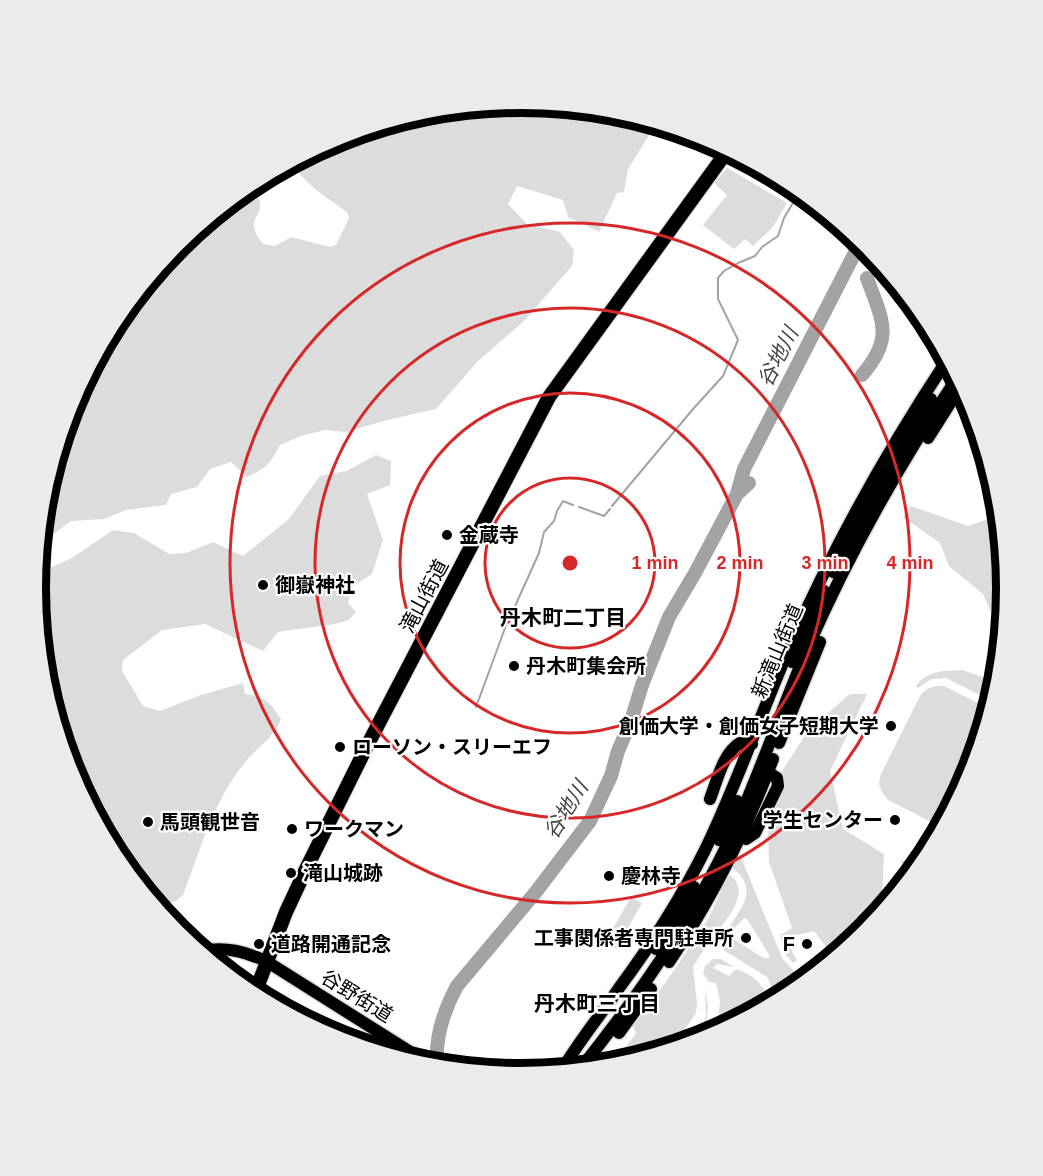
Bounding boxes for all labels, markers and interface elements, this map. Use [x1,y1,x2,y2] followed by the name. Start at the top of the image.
[753,322,803,390] water label: 谷地川
[459,524,519,546] place label: 金蔵寺
[440,528,454,542] marker: 金蔵寺
[560,553,580,573] centre of rings
[631,553,679,573] text: 1 min
[716,553,764,573] text: 2 min
[801,553,849,573] text: 3 min
[886,553,934,573] text: 4 min
[396,556,452,636] street label: 滝山街道
[275,574,355,596] place label: 御嶽神社
[256,578,270,592] marker: 御嶽神社
[747,601,807,701] street label: 新滝山街道
[500,606,626,629] district label: 丹木町二丁目
[526,655,646,677] place label: 丹木町集会所
[507,659,521,673] marker: 丹木町集会所
[619,715,879,737] place label: 創価大学・創価女子短期大学
[884,719,898,733] marker: 創価大学・創価女子短期大学
[352,736,552,758] place label: ローソン・スリーエフ
[333,740,347,754] marker: ローソン・スリーエフ
[539,775,593,843] water label: 谷地川
[763,809,883,831] place label: 学生センター
[160,811,260,833] place label: 馬頭観世音
[888,813,902,827] marker: 学生センター
[141,815,155,829] marker: 馬頭観世音
[304,818,404,840] place label: ワークマン
[285,822,299,836] marker: ワークマン
[303,862,383,884] place label: 滝山城跡
[621,865,681,887] place label: 慶林寺
[284,866,298,880] marker: 滝山城跡
[602,869,616,883] marker: 慶林寺
[534,927,734,949] place label: 工事関係者専門駐車所
[739,931,753,945] marker: 工事関係者専門駐車所
[271,933,391,955] place label: 道路開通記念
[783,933,795,955] place label: F
[252,937,266,951] marker: 道路開通記念
[800,937,814,951] marker: F
[317,965,397,1027] street label: 谷野街道
[534,992,660,1015] district label: 丹木町三丁目

